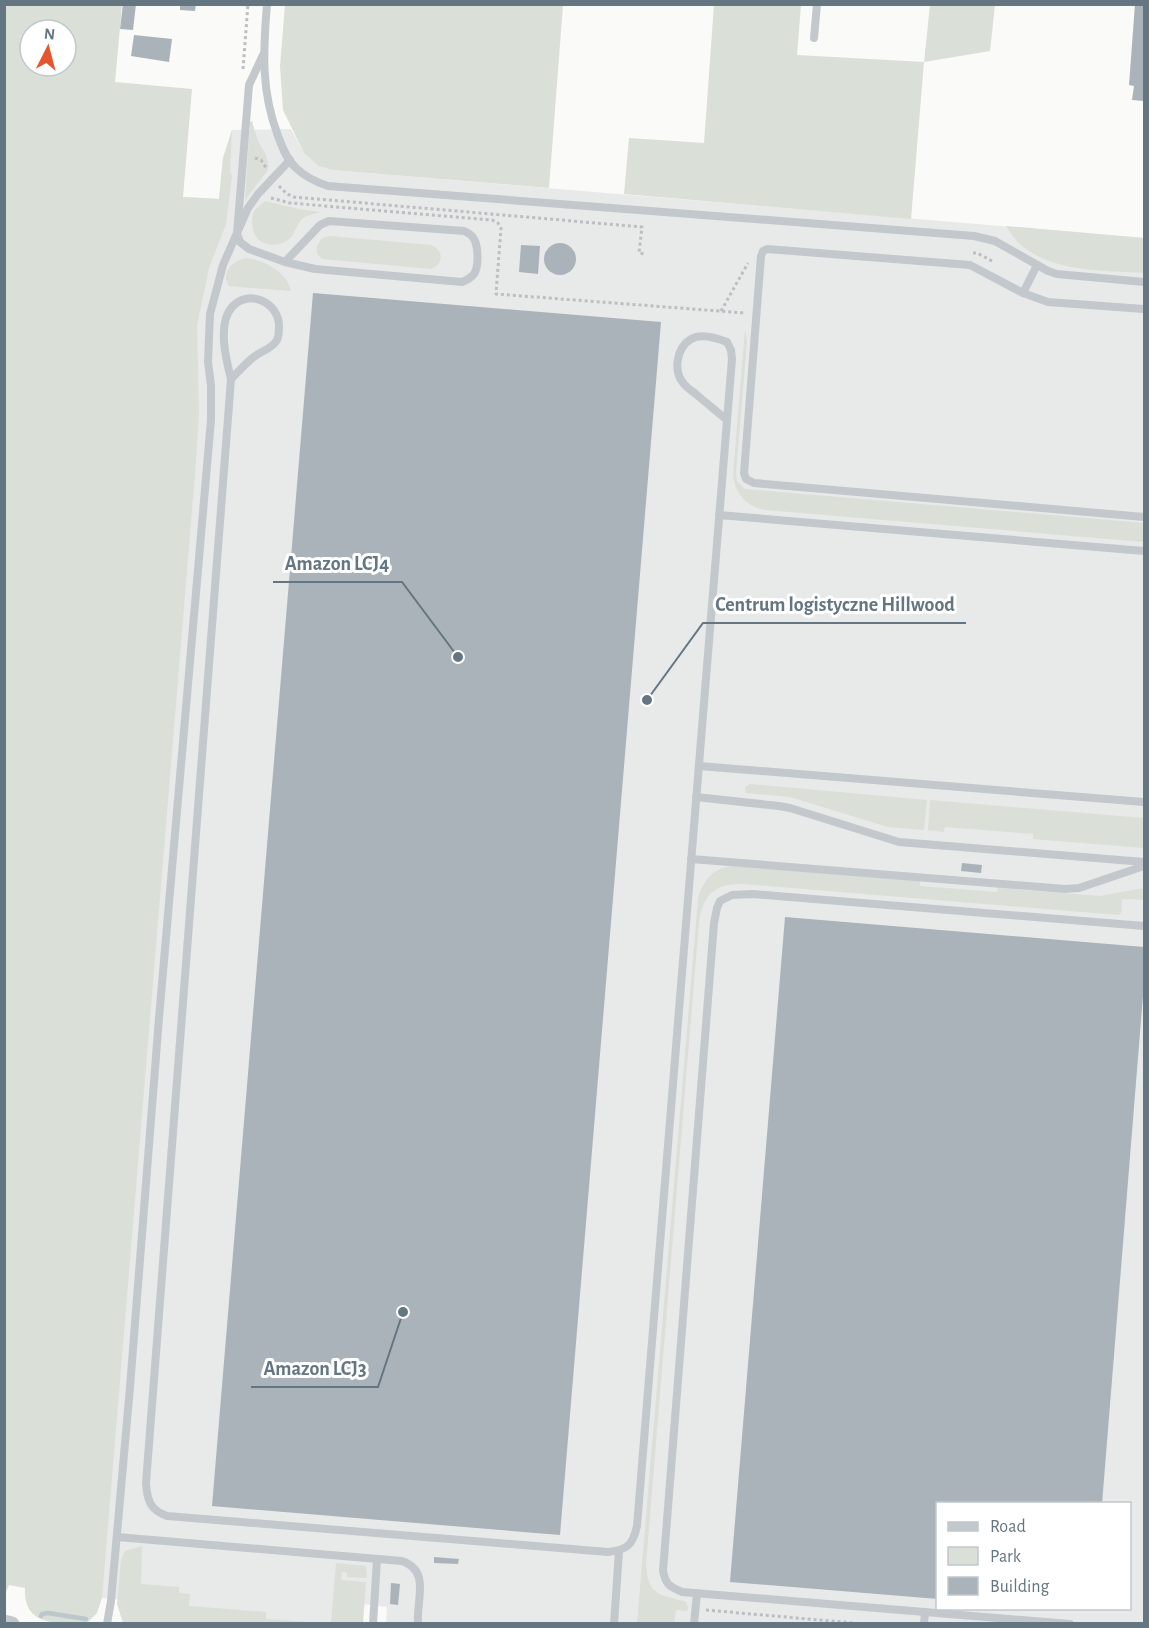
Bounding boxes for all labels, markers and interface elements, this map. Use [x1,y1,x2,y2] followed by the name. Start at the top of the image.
[18,18,78,78] north arrow
[43,26,56,43] text: N
[273,544,402,582] callout: Amazon LCJ4
[285,554,389,574] text: Amazon LCJ4
[703,585,966,623] callout: Centrum logistyczne Hillwood
[715,595,955,615] text: Centrum logistyczne Hillwood
[251,1349,378,1387] callout: Amazon LCJ3
[263,1359,367,1379] text: Amazon LCJ3
[936,1502,1131,1610] legend
[990,1518,1026,1536] text: Road
[990,1548,1022,1566] text: Park
[990,1578,1050,1596] text: Building

